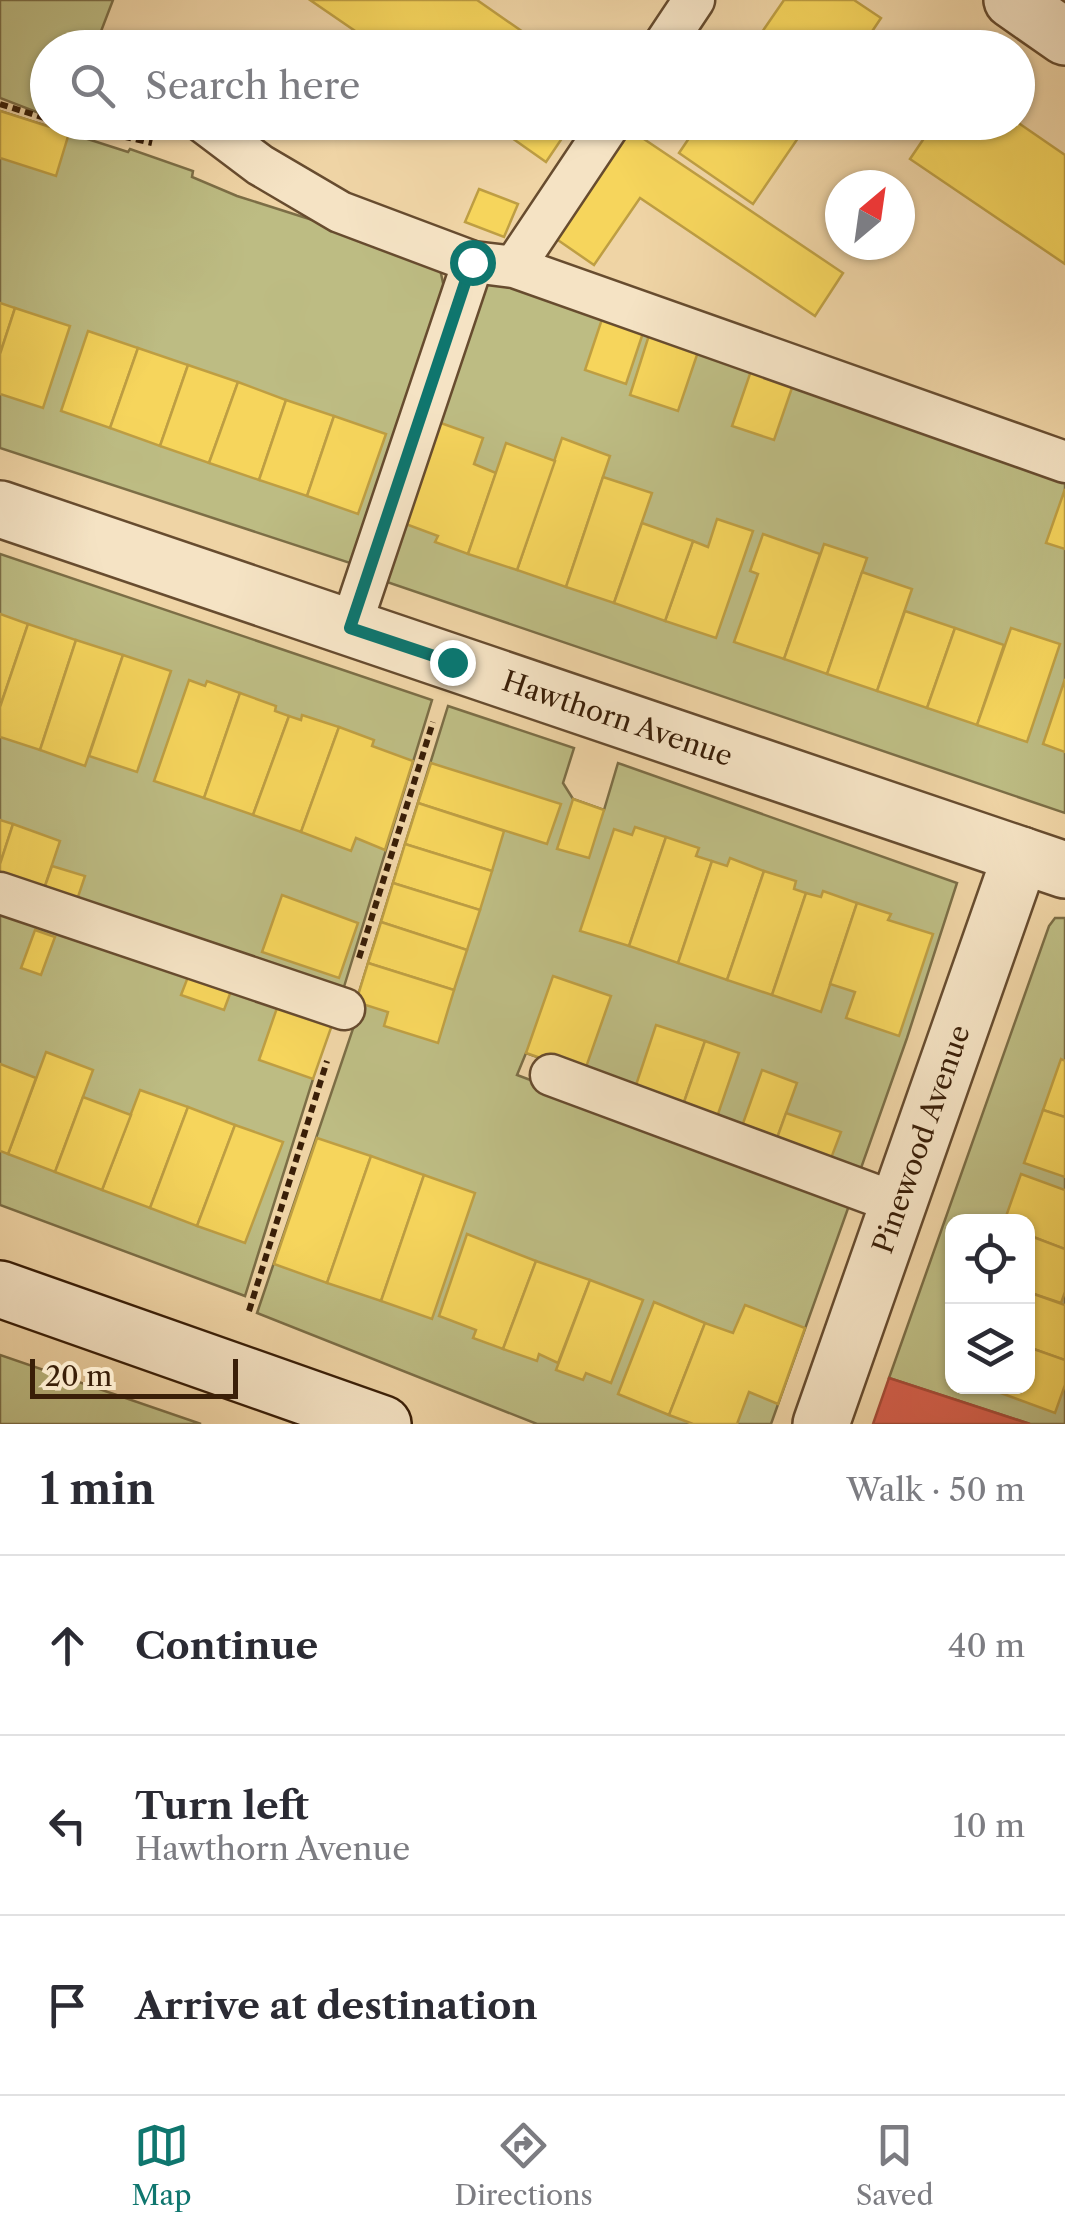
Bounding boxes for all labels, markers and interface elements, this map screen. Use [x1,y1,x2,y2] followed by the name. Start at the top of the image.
[30,30,1035,140] search box
[65,58,120,113] icon: search
[145,62,360,109] text: Search here
[825,170,915,260] north arrow
[450,240,496,286] route start
[430,640,476,686] route end
[498,664,737,773] street label: Hawthorn Avenue
[865,1020,977,1258] street label: Pinewood Avenue
[945,1214,1035,1394] map controls
[945,1214,1035,1304] button: locate
[945,1304,1035,1394] button: layers
[30,1354,238,1398] scale bar
[45,1359,112,1393] text: 20 m
[40,1463,155,1515] text: 1 min
[847,1470,1025,1509] text: Walk · 50 m
[40,1618,95,1673] icon: ahead
[135,1622,318,1669] text: Continue
[948,1626,1025,1665] text: 40 m
[135,1782,309,1829] text: Turn left
[40,1798,95,1853] icon: left
[953,1806,1025,1845] text: 10 m
[135,1829,410,1868] text: Hawthorn Avenue
[40,1978,95,2033] icon: arrive
[135,1982,538,2029] text: Arrive at destination
[131,2118,192,2212] tab: Map
[454,2118,593,2212] tab: Directions
[856,2118,934,2212] tab: Saved

